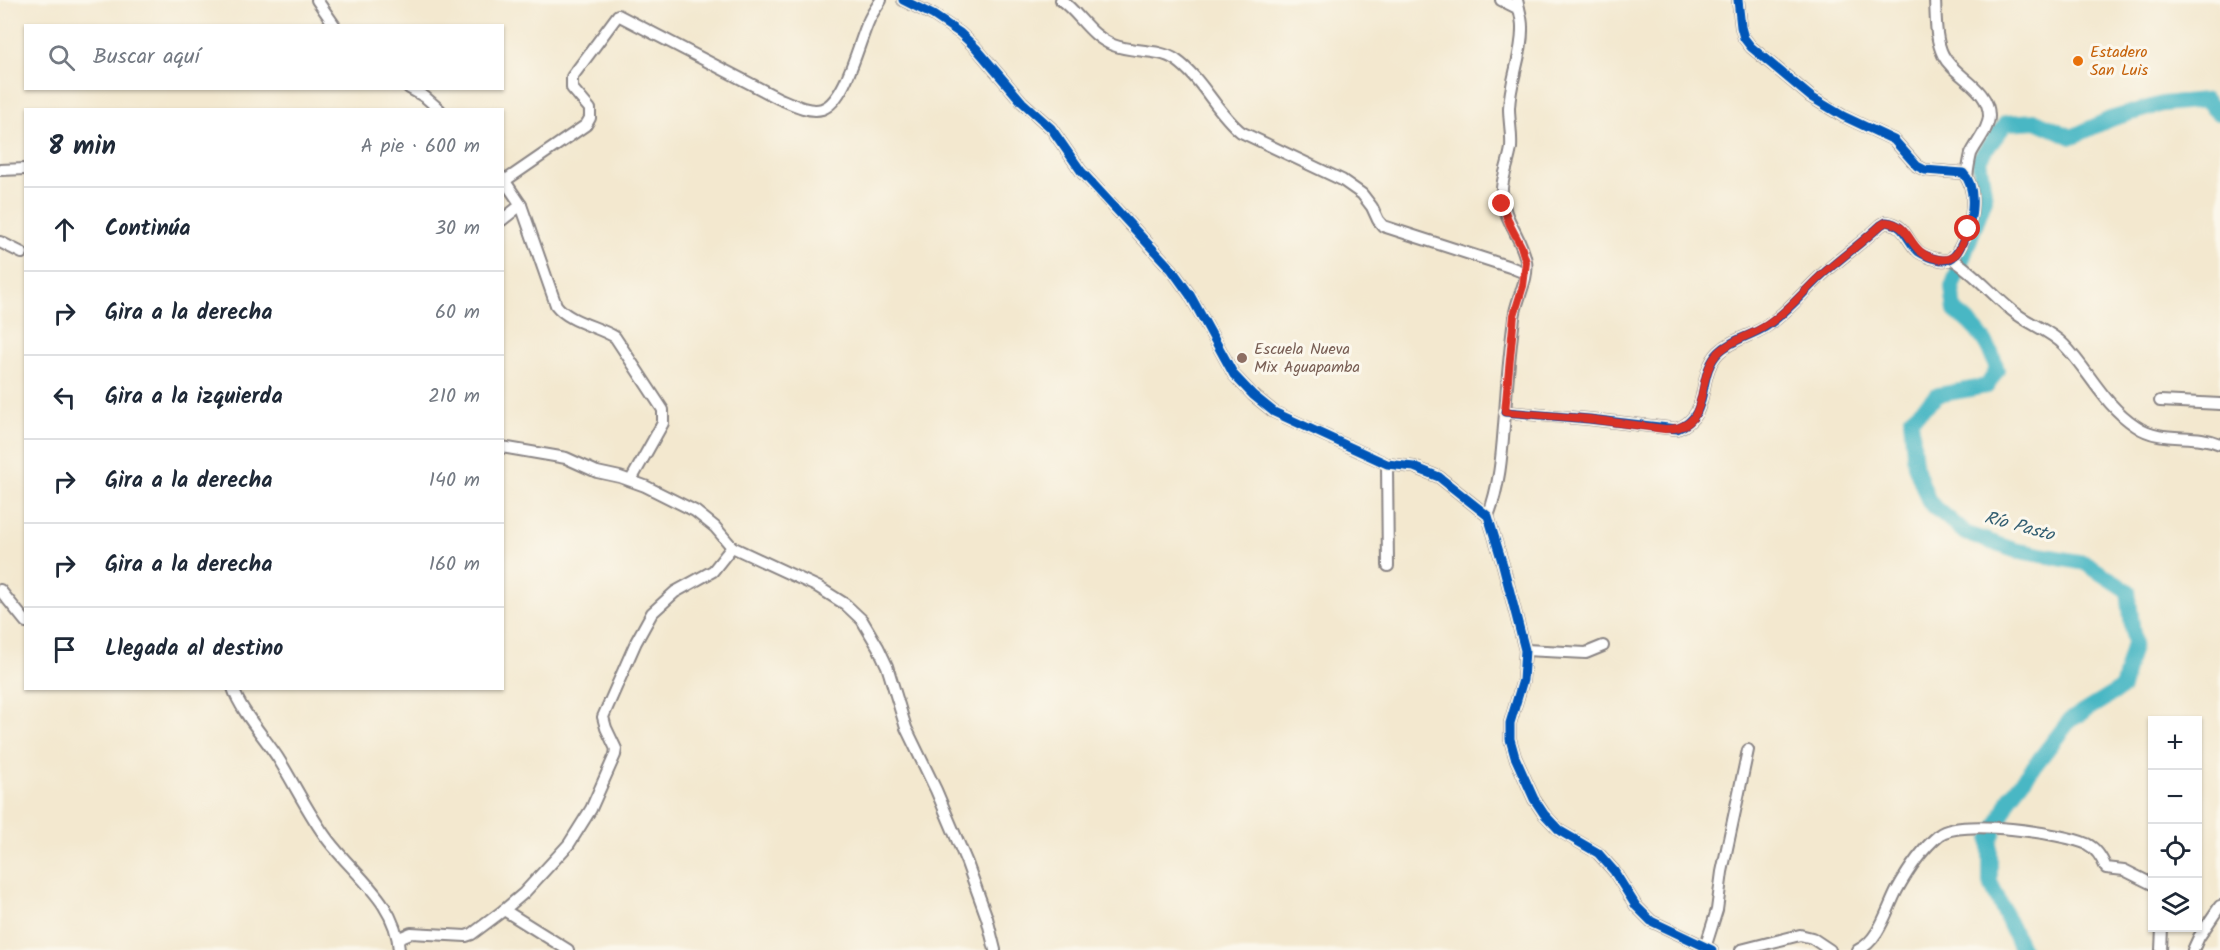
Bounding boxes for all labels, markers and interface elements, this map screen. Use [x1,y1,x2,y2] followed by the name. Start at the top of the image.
[24,24,504,90] search box
[93,40,200,75] text: Buscar aquí
[2090,40,2148,83] place label: Estadero San Luis
[45,41,78,74] icon: search
[2071,54,2085,68] marker: Estadero San Luis
[48,126,116,168] text: 8 min
[361,131,480,163] text: A pie · 600 m
[1488,190,1514,216] route end
[105,212,190,247] text: Continúa
[48,213,81,246] icon: ahead
[435,213,480,245] text: 30 m
[1954,215,1980,241] route start
[105,296,272,331] text: Gira a la derecha
[48,297,81,330] icon: right
[435,297,480,329] text: 60 m
[1254,337,1360,380] place label: Escuela Nueva Mix Aguapamba
[1235,351,1249,365] marker: Escuela Nueva Mix Aguapamba
[105,380,283,415] text: Gira a la izquierda
[48,381,81,414] icon: left
[428,381,480,413] text: 210 m
[105,464,272,499] text: Gira a la derecha
[48,465,81,498] icon: right
[429,465,480,497] text: 140 m
[1981,504,2059,551] water label: Río Pasto
[105,548,272,583] text: Gira a la derecha
[48,549,81,582] icon: right
[429,549,480,581] text: 160 m
[105,632,283,667] text: Llegada al destino
[48,633,81,666] icon: arrive
[2148,716,2202,932] map controls
[2148,716,2202,770] button: +
[2148,770,2202,824] button: −
[2148,824,2202,878] button: locate
[2148,878,2202,932] button: layers

